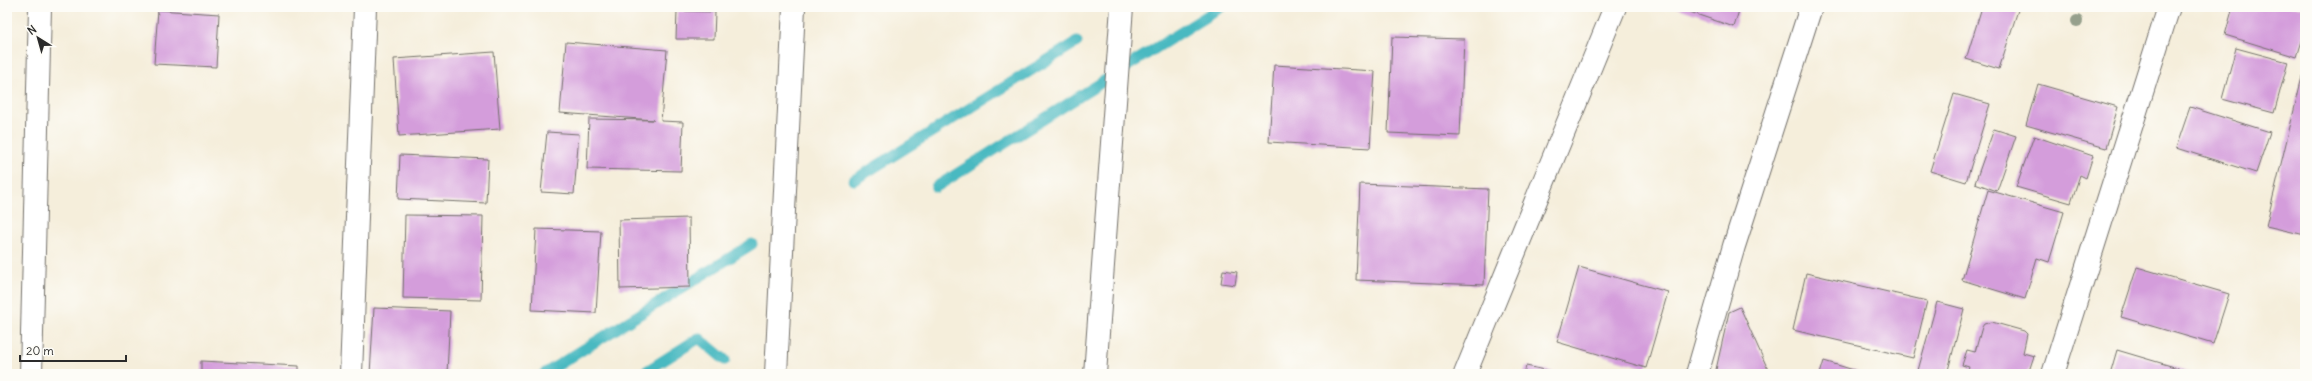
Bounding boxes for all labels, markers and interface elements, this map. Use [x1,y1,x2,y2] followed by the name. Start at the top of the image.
[18,18,58,58] north arrow
[25,22,39,38] text: N
[20,337,126,363] scale bar
[26,343,54,358] text: 20 m

